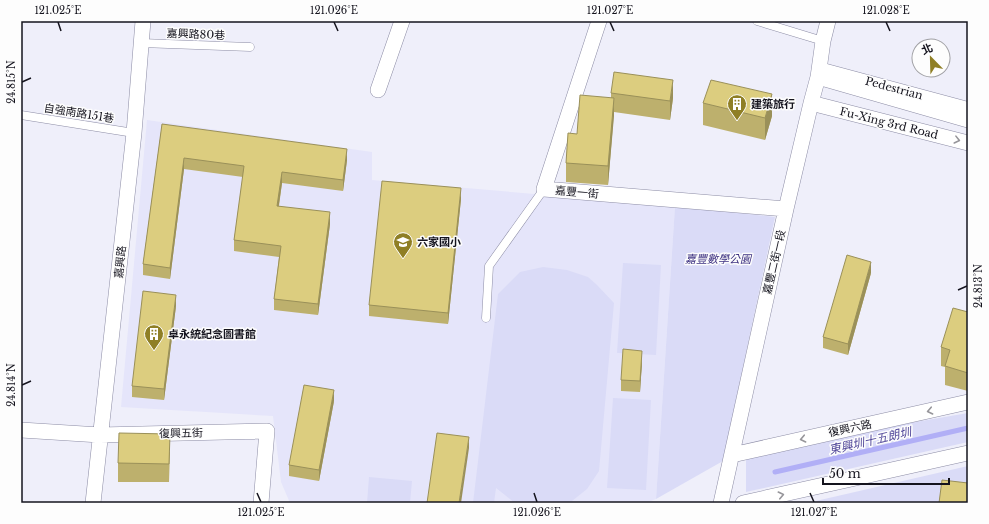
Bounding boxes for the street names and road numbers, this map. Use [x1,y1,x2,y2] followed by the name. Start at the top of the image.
[167,26,225,42] street label: 嘉興路80巷
[864,74,925,103] street label: Pedestrian
[43,101,115,125] street label: 自強南路151巷
[838,104,940,142] street label: Fu-Xing 3rd Road
[554,183,600,201] street label: 嘉豐一街
[760,228,788,296] street label: 嘉豐二街一段
[111,245,129,279] street label: 嘉興路
[827,417,873,439] street label: 復興六路
[159,426,203,440] street label: 復興五街

